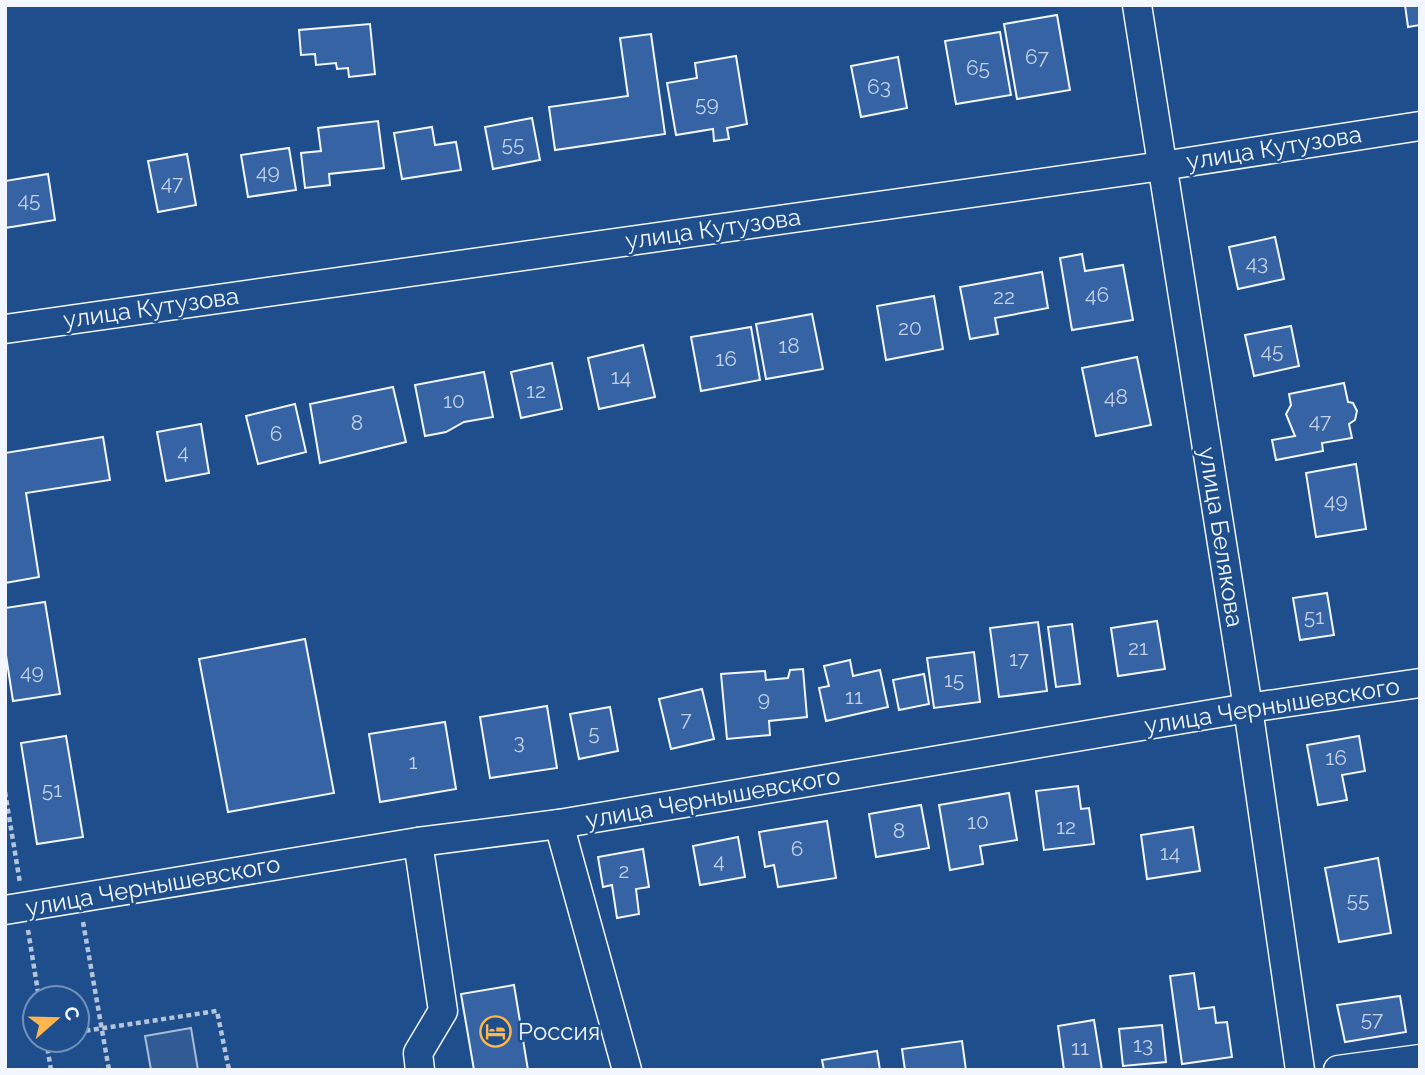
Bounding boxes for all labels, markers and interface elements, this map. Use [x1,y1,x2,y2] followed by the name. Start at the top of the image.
[1025,44,1050,69] house number: 67
[966,55,990,80] house number: 65
[867,74,891,99] house number: 63
[695,91,719,116] house number: 59
[1184,119,1364,176] street label: улица Кутузова
[502,131,524,156] house number: 55
[256,159,280,184] house number: 49
[161,170,184,195] house number: 47
[18,187,40,212] house number: 45
[623,202,803,255] street label: улица Кутузова
[1246,250,1268,275] house number: 43
[61,281,241,334] street label: улица Кутузова
[1085,282,1109,307] house number: 46
[993,284,1015,309] house number: 22
[898,315,922,340] house number: 20
[778,333,800,358] house number: 18
[1261,338,1283,363] house number: 45
[715,346,737,371] house number: 16
[611,364,631,389] house number: 14
[526,378,546,403] house number: 12
[1104,384,1128,409] house number: 48
[443,388,465,413] house number: 10
[1309,408,1332,433] house number: 47
[351,410,363,435] house number: 8
[270,421,282,446] house number: 6
[177,439,189,464] house number: 4
[1193,445,1250,629] street label: улица Белякова
[1324,488,1348,513] house number: 49
[1304,604,1324,629] house number: 51
[1128,635,1148,660] house number: 21
[1009,646,1030,671] house number: 17
[20,659,44,684] house number: 49
[944,667,964,692] house number: 15
[1142,671,1402,740] street label: улица Чернышевского
[845,684,863,709] house number: 11
[758,686,770,711] house number: 9
[680,706,692,731] house number: 7
[588,720,600,745] house number: 5
[513,729,525,754] house number: 3
[1325,745,1347,770] house number: 16
[409,749,418,774] house number: 1
[583,761,842,834] street label: улица Чернышевского
[42,777,62,802] house number: 51
[967,809,989,834] house number: 10
[1056,814,1076,839] house number: 12
[893,818,905,843] house number: 8
[791,836,803,861] house number: 6
[1160,840,1180,865] house number: 14
[713,848,725,873] house number: 4
[23,849,282,922] street label: улица Чернышевского
[619,858,629,883] house number: 2
[1347,887,1369,912] house number: 55
[21,984,91,1054] north arrow
[59,1003,85,1023] text: С
[1361,1006,1384,1031] house number: 57
[478,1015,512,1049] hotel icon: Россия
[518,1017,600,1046] place label: Россия
[1133,1032,1153,1057] house number: 13
[1071,1035,1089,1060] house number: 11

